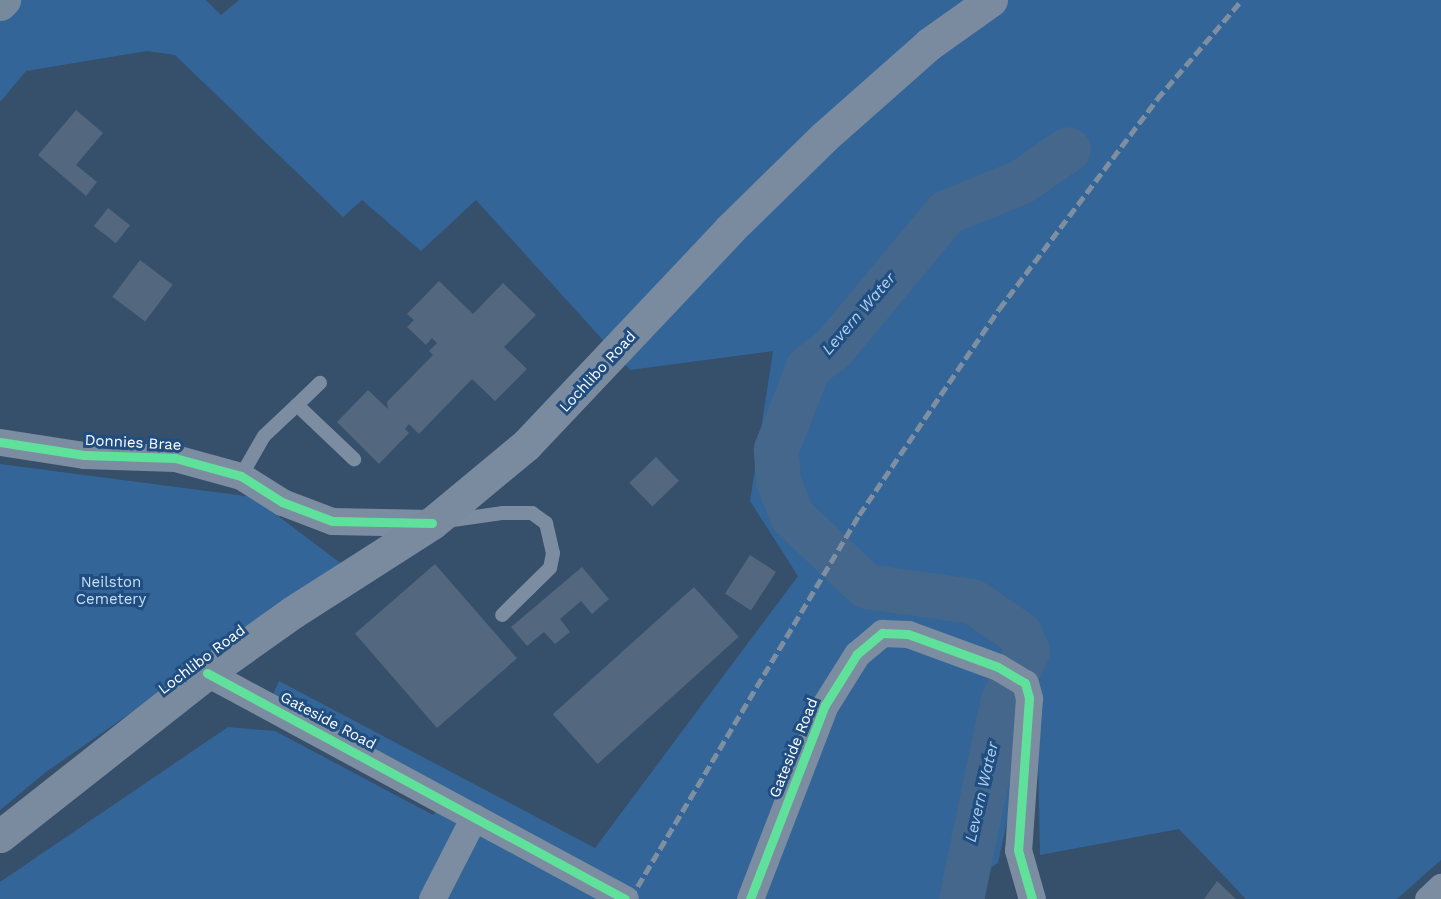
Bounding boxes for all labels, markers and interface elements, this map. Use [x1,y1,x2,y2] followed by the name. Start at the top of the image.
[818,269,900,359] water label: Levern Water
[556,328,640,416] street label: Lochlibo Road
[84,431,182,455] street label: Donnies Brae
[76,573,146,608] park label: Neilston Cemetery
[155,621,249,699] street label: Lochlibo Road
[277,688,379,754] street label: Gateside Road
[766,696,822,800] street label: Gateside Road
[961,740,1003,844] water label: Levern Water

